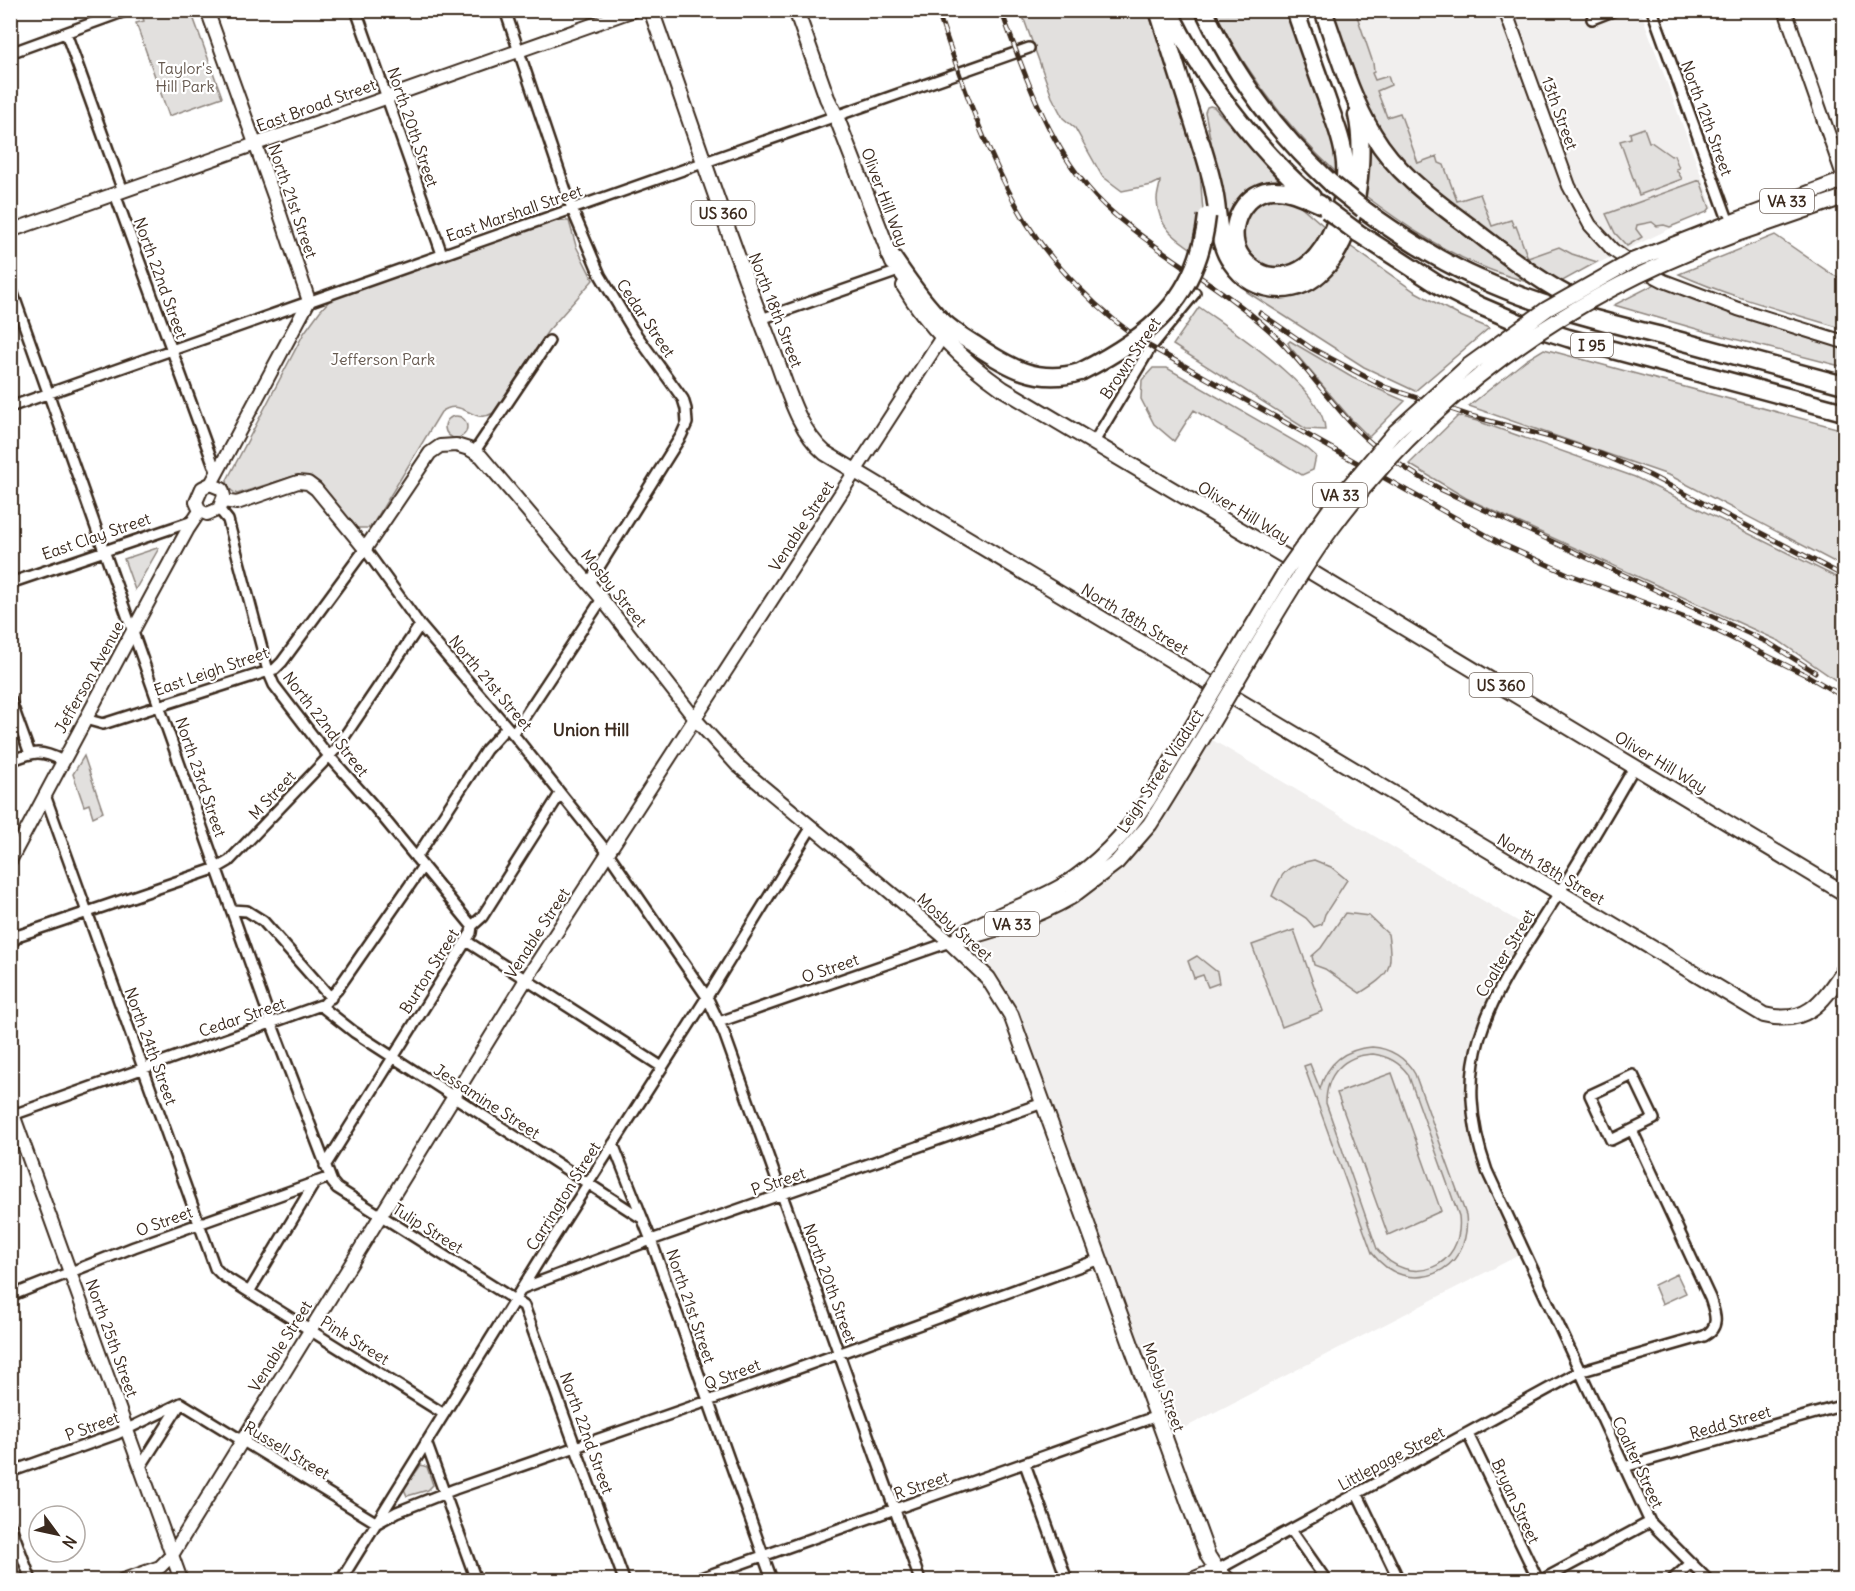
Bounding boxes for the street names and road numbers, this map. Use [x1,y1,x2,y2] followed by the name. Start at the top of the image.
[1677,58,1737,179] street label: North 12th Street
[383,65,443,190] street label: North 20th Street
[254,74,379,136] street label: East Broad Street
[1538,74,1583,153] street label: 13th Street
[264,141,322,261] street label: North 21st Street
[857,145,913,249] street label: Oliver Hill Way
[443,180,585,246] street label: East Marshall Street
[1760,189,1814,213] road number: VA 33
[692,201,754,225] road number: US 360
[130,215,192,342] street label: North 22nd Street
[745,250,807,371] street label: North 18th Street
[612,275,680,362] street label: Cedar Street
[1095,313,1165,403] street label: Brown Street
[1571,333,1613,357] road number: I 95
[764,476,838,575] street label: Venable Street
[1194,477,1294,547] street label: Oliver Hill Way
[1313,483,1367,507] road number: VA 33
[39,508,154,564] street label: East Clay Street
[577,545,652,631] street label: Mosby Street
[1078,579,1193,659] street label: North 18th Street
[50,618,128,736] street label: Jefferson Avenue
[445,631,537,736] street label: North 21st Street
[151,642,272,700] street label: East Leigh Street
[279,668,374,781] street label: North 22nd Street
[1470,673,1532,697] road number: US 360
[1112,705,1208,837] street label: Leigh Street Viaduct
[171,715,231,840] street label: North 23rd Street
[1611,727,1711,797] street label: Oliver Hill Way
[244,766,300,824] street label: M Street
[1494,829,1609,909] street label: North 18th Street
[500,883,574,982] street label: Venable Street
[913,889,997,966] street label: Mosby Street
[1471,905,1539,1001] street label: Coalter Street
[985,912,1039,936] road number: VA 33
[395,924,463,1017] street label: Burton Street
[799,949,862,987] street label: O Street
[120,984,182,1108] street label: North 24th Street
[196,993,289,1041] street label: Cedar Street
[430,1059,544,1143] street label: Jessamine Street
[522,1137,605,1254] street label: Carrington Street
[748,1162,808,1200] street label: P Street
[389,1198,467,1258] street label: Tulip Street
[133,1201,196,1240] street label: O Street
[799,1221,861,1346] street label: North 20th Street
[662,1246,720,1366] street label: North 21st Street
[81,1276,143,1400] street label: North 25th Street
[244,1296,316,1395] street label: Venable Street
[317,1311,394,1369] street label: Pink Street
[1139,1340,1190,1435] street label: Mosby Street
[701,1354,763,1394] street label: Q Street
[556,1370,618,1497] street label: North 22nd Street
[1687,1401,1774,1443] street label: Redd Street
[62,1407,122,1445] street label: P Street
[1608,1413,1668,1512] street label: Coalter Street
[241,1417,334,1484] street label: Russell Street
[1334,1421,1448,1494] street label: Littlepage Street
[1488,1456,1545,1547] street label: Bryan Street
[891,1466,952,1504] street label: R Street

